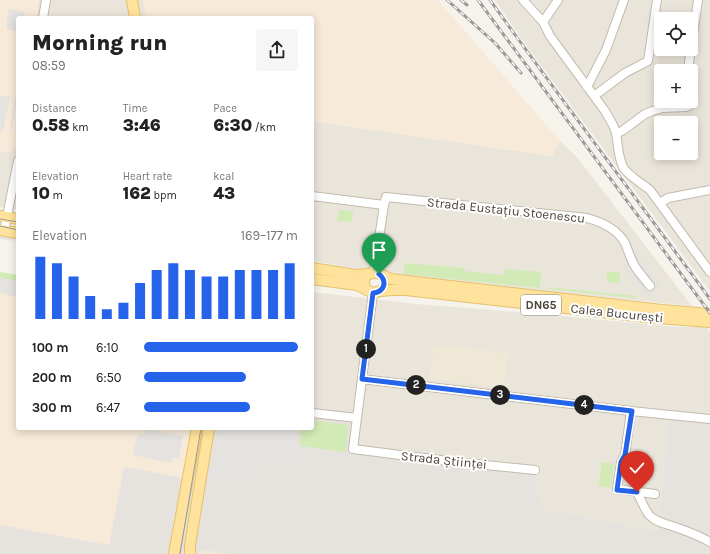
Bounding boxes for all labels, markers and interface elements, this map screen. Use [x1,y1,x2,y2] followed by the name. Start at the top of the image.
[654,12,698,160] map controls
[654,12,698,56] button: locate
[256,29,298,71] button: share
[32,30,167,56] text: Morning run
[32,58,66,73] text: 08:59
[654,64,698,108] button: +
[32,102,76,115] text: Distance
[123,102,147,115] text: Time
[213,102,237,115] text: Pace
[32,115,70,135] text: 0.58
[123,115,161,135] text: 3:46
[213,115,252,135] text: 6:30
[654,116,698,160] button: −
[70,121,89,134] text: km
[252,121,276,134] text: /km
[32,170,79,183] text: Elevation
[123,170,172,183] text: Heart rate
[213,170,234,183] text: kcal
[32,183,50,203] text: 10
[123,183,151,203] text: 162
[213,183,235,203] text: 43
[50,189,63,202] text: m
[151,189,177,202] text: bpm
[426,194,586,226] street label: Strada Eustațiu Stoenescu
[32,228,87,243] text: Elevation
[241,228,298,243] text: 169–177 m
[362,233,396,274] pin
[368,239,390,261] icon: arrive
[521,295,561,315] road number: DN65
[570,301,664,325] street label: Calea București
[356,339,376,359] pin: 1
[32,340,69,355] text: 100 m
[96,340,118,355] text: 6:10
[364,342,368,355] text: 1
[32,370,72,385] text: 200 m
[96,370,122,385] text: 6:50
[406,375,426,395] pin: 2
[413,378,419,391] text: 2
[490,385,510,405] pin: 3
[497,388,503,401] text: 3
[574,395,594,415] pin: 4
[581,398,587,411] text: 4
[32,400,72,415] text: 300 m
[96,400,120,415] text: 6:47
[400,448,488,472] street label: Strada Științei
[620,451,654,492] pin
[626,457,648,479] icon: check

